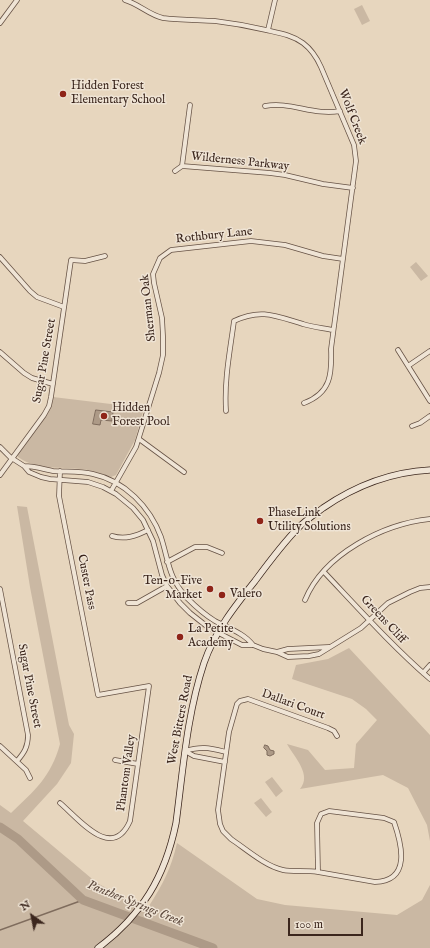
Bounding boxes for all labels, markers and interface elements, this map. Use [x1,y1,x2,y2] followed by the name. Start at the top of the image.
[71,80,165,108] place label: Hidden Forest Elementary School
[335,87,369,147] street label: Wolf Creek
[58,89,68,99] marker: Hidden Forest Elementary School
[190,150,290,174] street label: Wilderness Parkway
[175,225,253,247] street label: Rothbury Lane
[138,274,160,342] street label: Sherman Oak
[30,318,60,404] street label: Sugar Pine Street
[112,402,170,430] place label: Hidden Forest Pool
[99,411,109,421] marker: Hidden Forest Pool
[268,507,351,535] place label: PhaseLink Utility Solutions
[255,516,265,526] marker: PhaseLink Utility Solutions
[74,553,98,611] street label: Custer Pass
[143,575,202,603] place label: Ten-o-Five Market
[205,584,215,594] marker: Ten-o-Five Market
[230,588,262,602] place label: Valero
[217,590,227,600] marker: Valero
[357,593,409,647] street label: Greens Cliff
[188,623,234,651] place label: La Petite Academy
[175,632,185,642] marker: La Petite Academy
[14,643,44,729] street label: Sugar Pine Street
[165,674,197,766] street label: West Bitters Road
[259,687,327,723] street label: Dallari Court
[114,734,140,812] street label: Phantom Valley
[85,878,185,930] water label: Panther Springs Creek
[12,896,52,936] north arrow
[18,897,33,914] text: N
[290,910,365,936] scale bar
[295,917,323,932] text: 100 m

